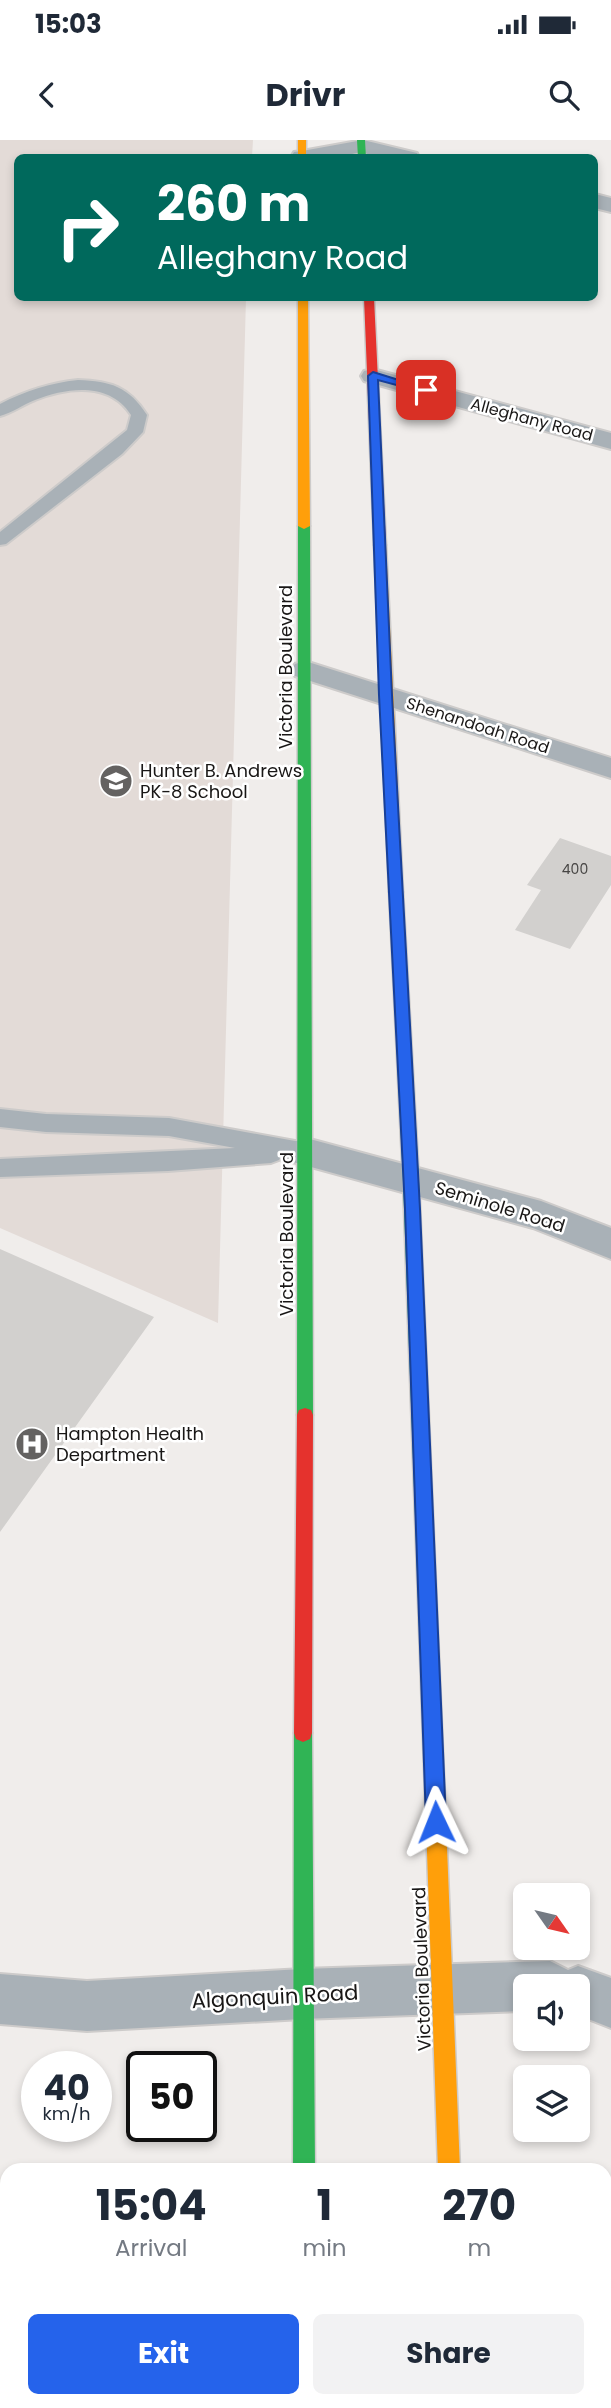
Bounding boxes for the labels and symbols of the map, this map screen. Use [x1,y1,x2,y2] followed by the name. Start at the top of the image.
[396,360,456,420] pin
[468,392,595,447] street label: Alleghany Road
[273,585,298,749] street label: Victoria Boulevard
[404,692,552,759] street label: Shenandoah Road
[140,758,302,804] place label: Hunter B. Andrews PK-8 School
[97,762,135,800] school or university icon: Hunter B. Andrews PK-8 School
[562,859,588,879] house number: 400
[274,1152,299,1316] street label: Victoria Boulevard
[432,1175,568,1238] street label: Seminole Road
[56,1421,204,1467] place label: Hampton Health Department
[13,1425,51,1463] hospital icon: Hampton Health Department
[399,1785,473,1859] position arrow
[513,1883,590,1960] north arrow
[406,1886,437,2052] street label: Victoria Boulevard
[191,1978,359,2015] street label: Algonquin Road
[126,2051,217,2142] speed limit sign: 50

